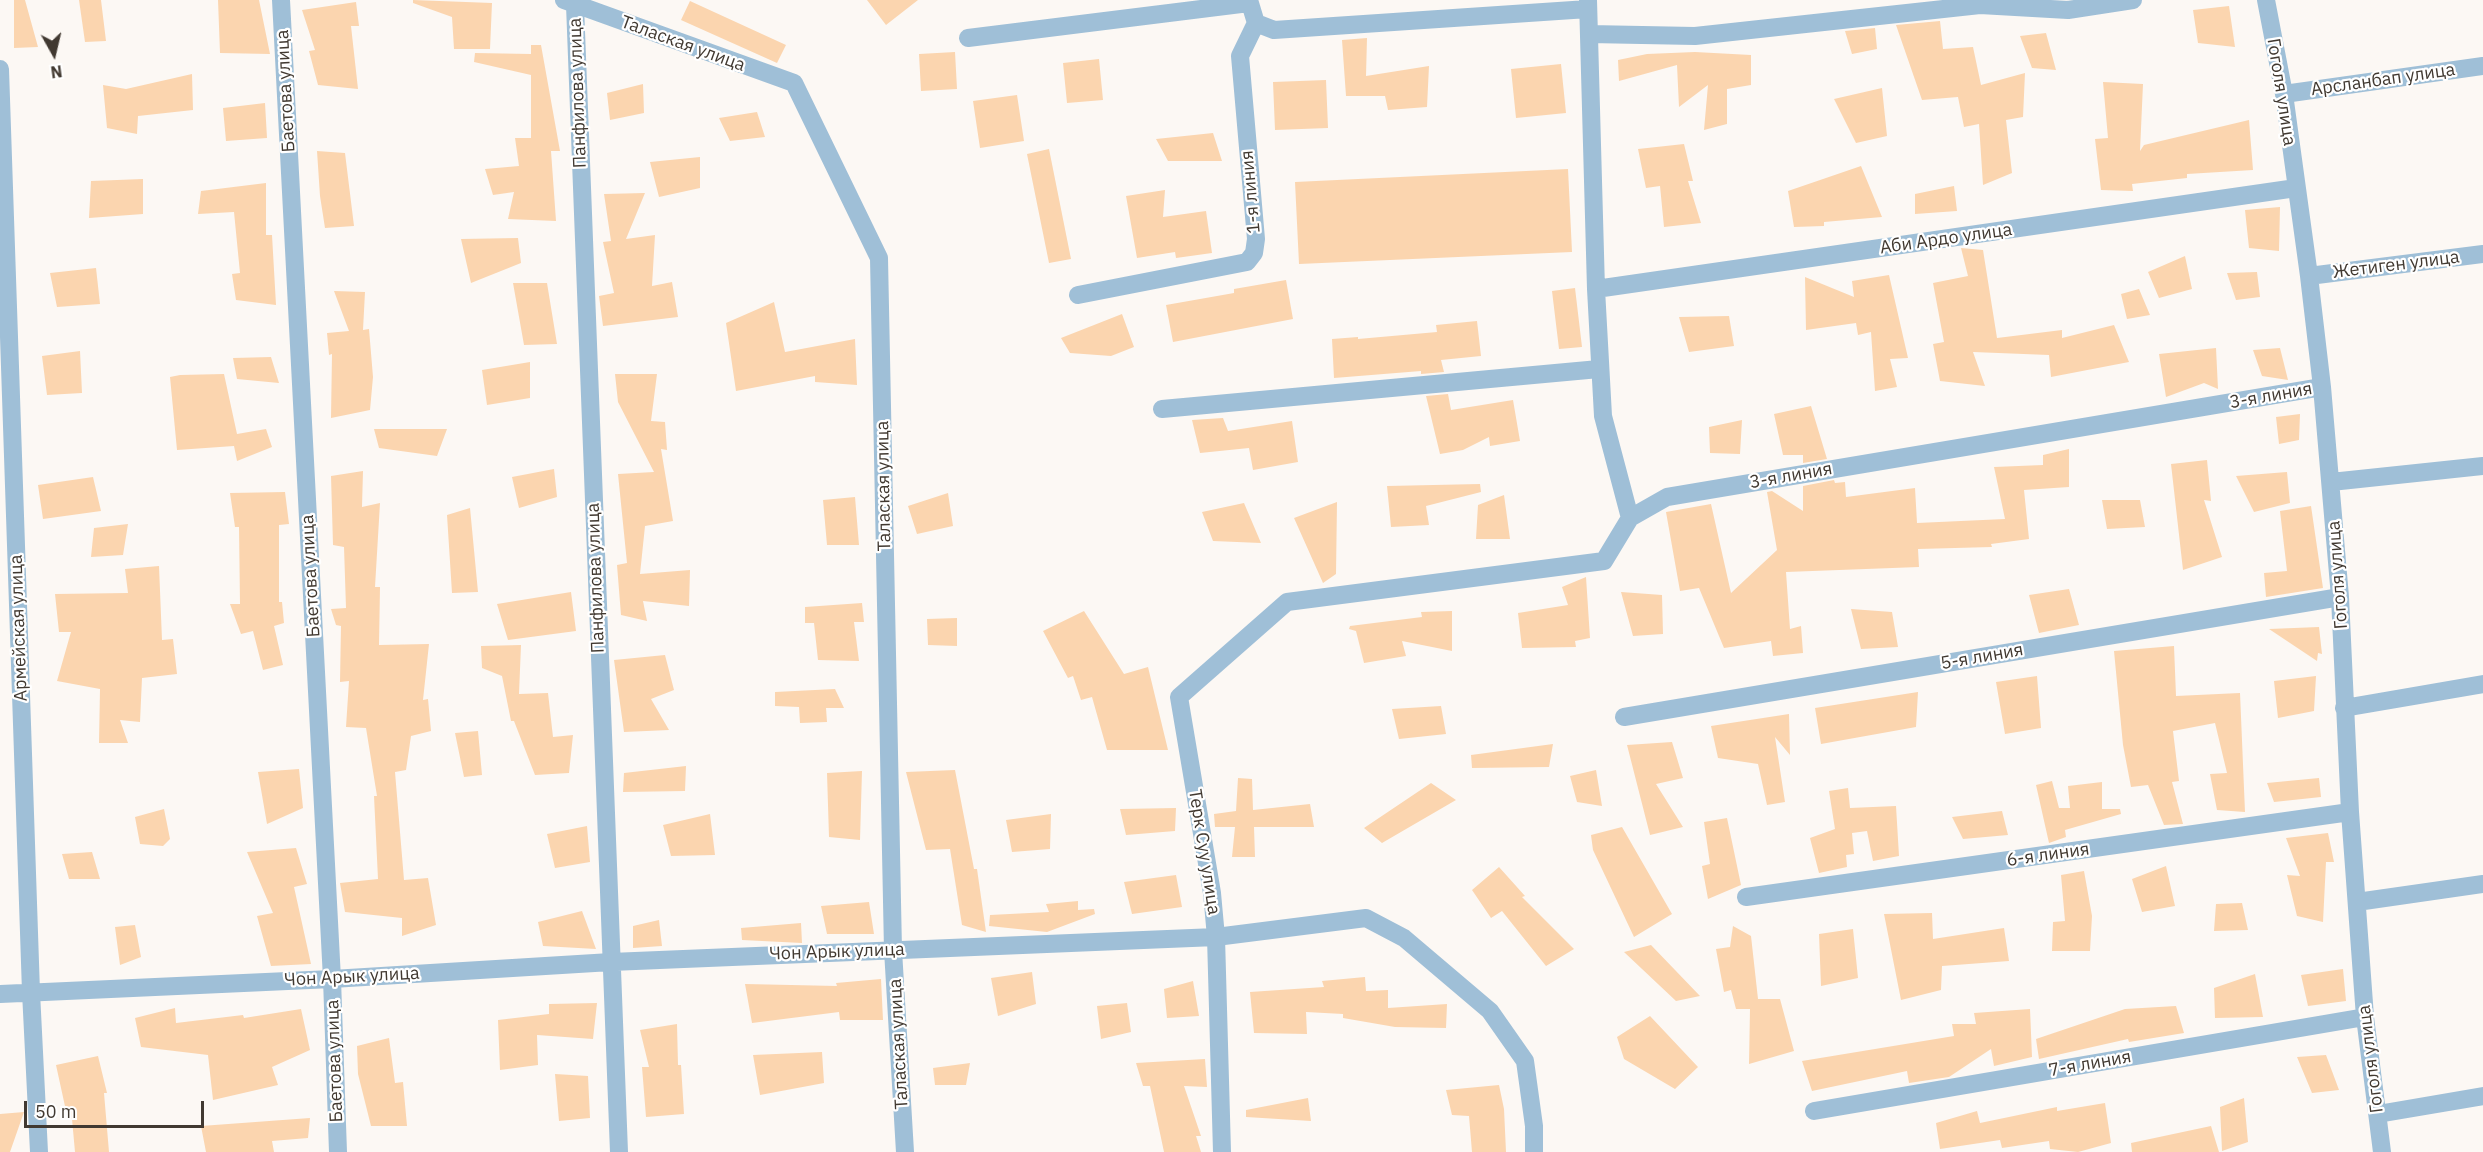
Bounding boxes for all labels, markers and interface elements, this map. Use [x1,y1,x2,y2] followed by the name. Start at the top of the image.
[618,11,748,77] street label: Талаская улица
[565,17,591,169] street label: Панфилова улица
[24,24,84,84] north arrow
[272,29,300,153] street label: Баетова улица
[2262,37,2300,147] street label: Гоголя улица
[2309,59,2457,101] street label: Арсланбап улица
[49,61,64,83] text: N
[1237,150,1265,234] street label: 1-я линия
[1878,219,2014,259] street label: Аби Ардо улица
[2331,246,2461,284] street label: Жетиген улица
[2228,378,2314,414] street label: 3-я линия
[872,420,896,552] street label: Талаская улица
[1748,458,1834,494] street label: 3-я линия
[583,502,609,654] street label: Панфилова улица
[297,514,325,638] street label: Баетова улица
[2323,520,2353,630] street label: Гоголя улица
[6,554,32,702] street label: Армейская улица
[1939,639,2025,675] street label: 5-я линия
[1183,788,1225,916] street label: Терк Суу улица
[2005,839,2091,871] street label: 6-я линия
[769,939,905,965] street label: Чон Арык улица
[284,963,420,991] street label: Чон Арык улица
[885,978,913,1110] street label: Талаская улица
[322,999,348,1123] street label: Баетова улица
[2354,1004,2388,1114] street label: Гоголя улица
[2047,1046,2133,1082] street label: 7-я линия
[27,1089,207,1127] scale bar
[35,1100,77,1123] text: 50 m

